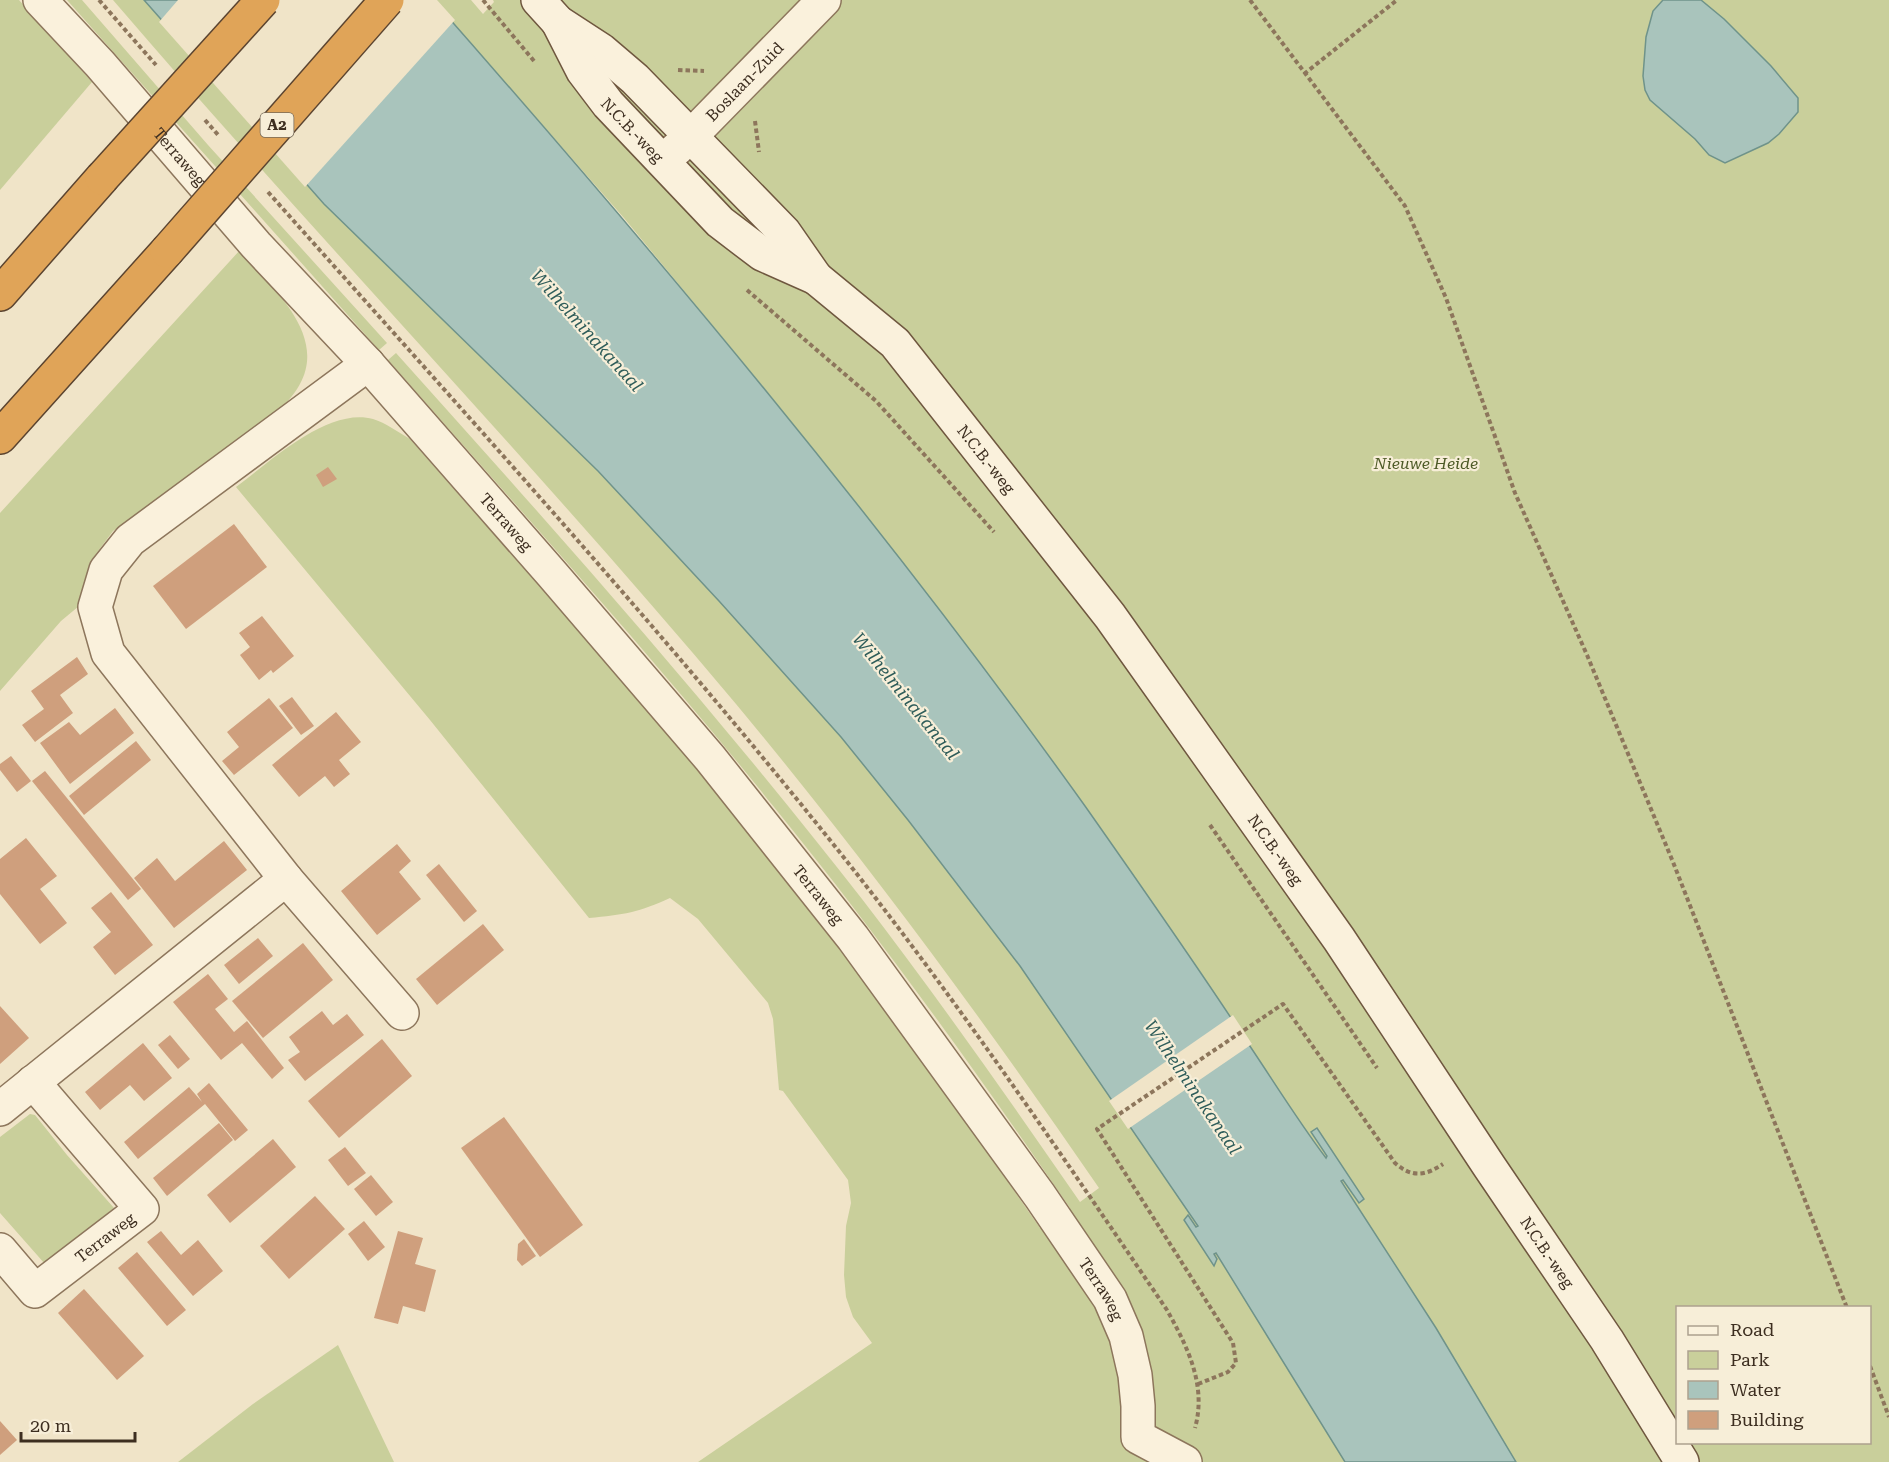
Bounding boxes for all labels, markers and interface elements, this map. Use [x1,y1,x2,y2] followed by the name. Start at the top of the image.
[702,38,787,125] street label: Boslaan-Zuid
[597,93,668,167] street label: N.C.B.-weg
[260,113,294,137] road number: A2
[150,124,211,190] street label: Terraweg
[527,265,647,395] water label: Wilhelminakanaal
[954,421,1020,498] street label: N.C.B.-weg
[1373,454,1478,473] park label: Nieuwe Heide
[476,489,537,555] street label: Terraweg
[848,628,964,764] water label: Wilhelminakanaal
[1244,810,1308,889] street label: N.C.B.-weg
[789,861,848,929] street label: Terraweg
[1140,1016,1246,1158] water label: Wilhelminakanaal
[71,1208,139,1266] street label: Terraweg
[1517,1213,1579,1292] street label: N.C.B.-weg
[1075,1254,1128,1324] street label: Terraweg
[1676,1306,1871,1444] legend
[1730,1319,1775,1340] text: Road
[1730,1349,1770,1370] text: Park
[1730,1379,1781,1400] text: Water
[21,1405,135,1443] scale bar
[1730,1409,1804,1430] text: Building
[30,1415,71,1436] text: 20 m

